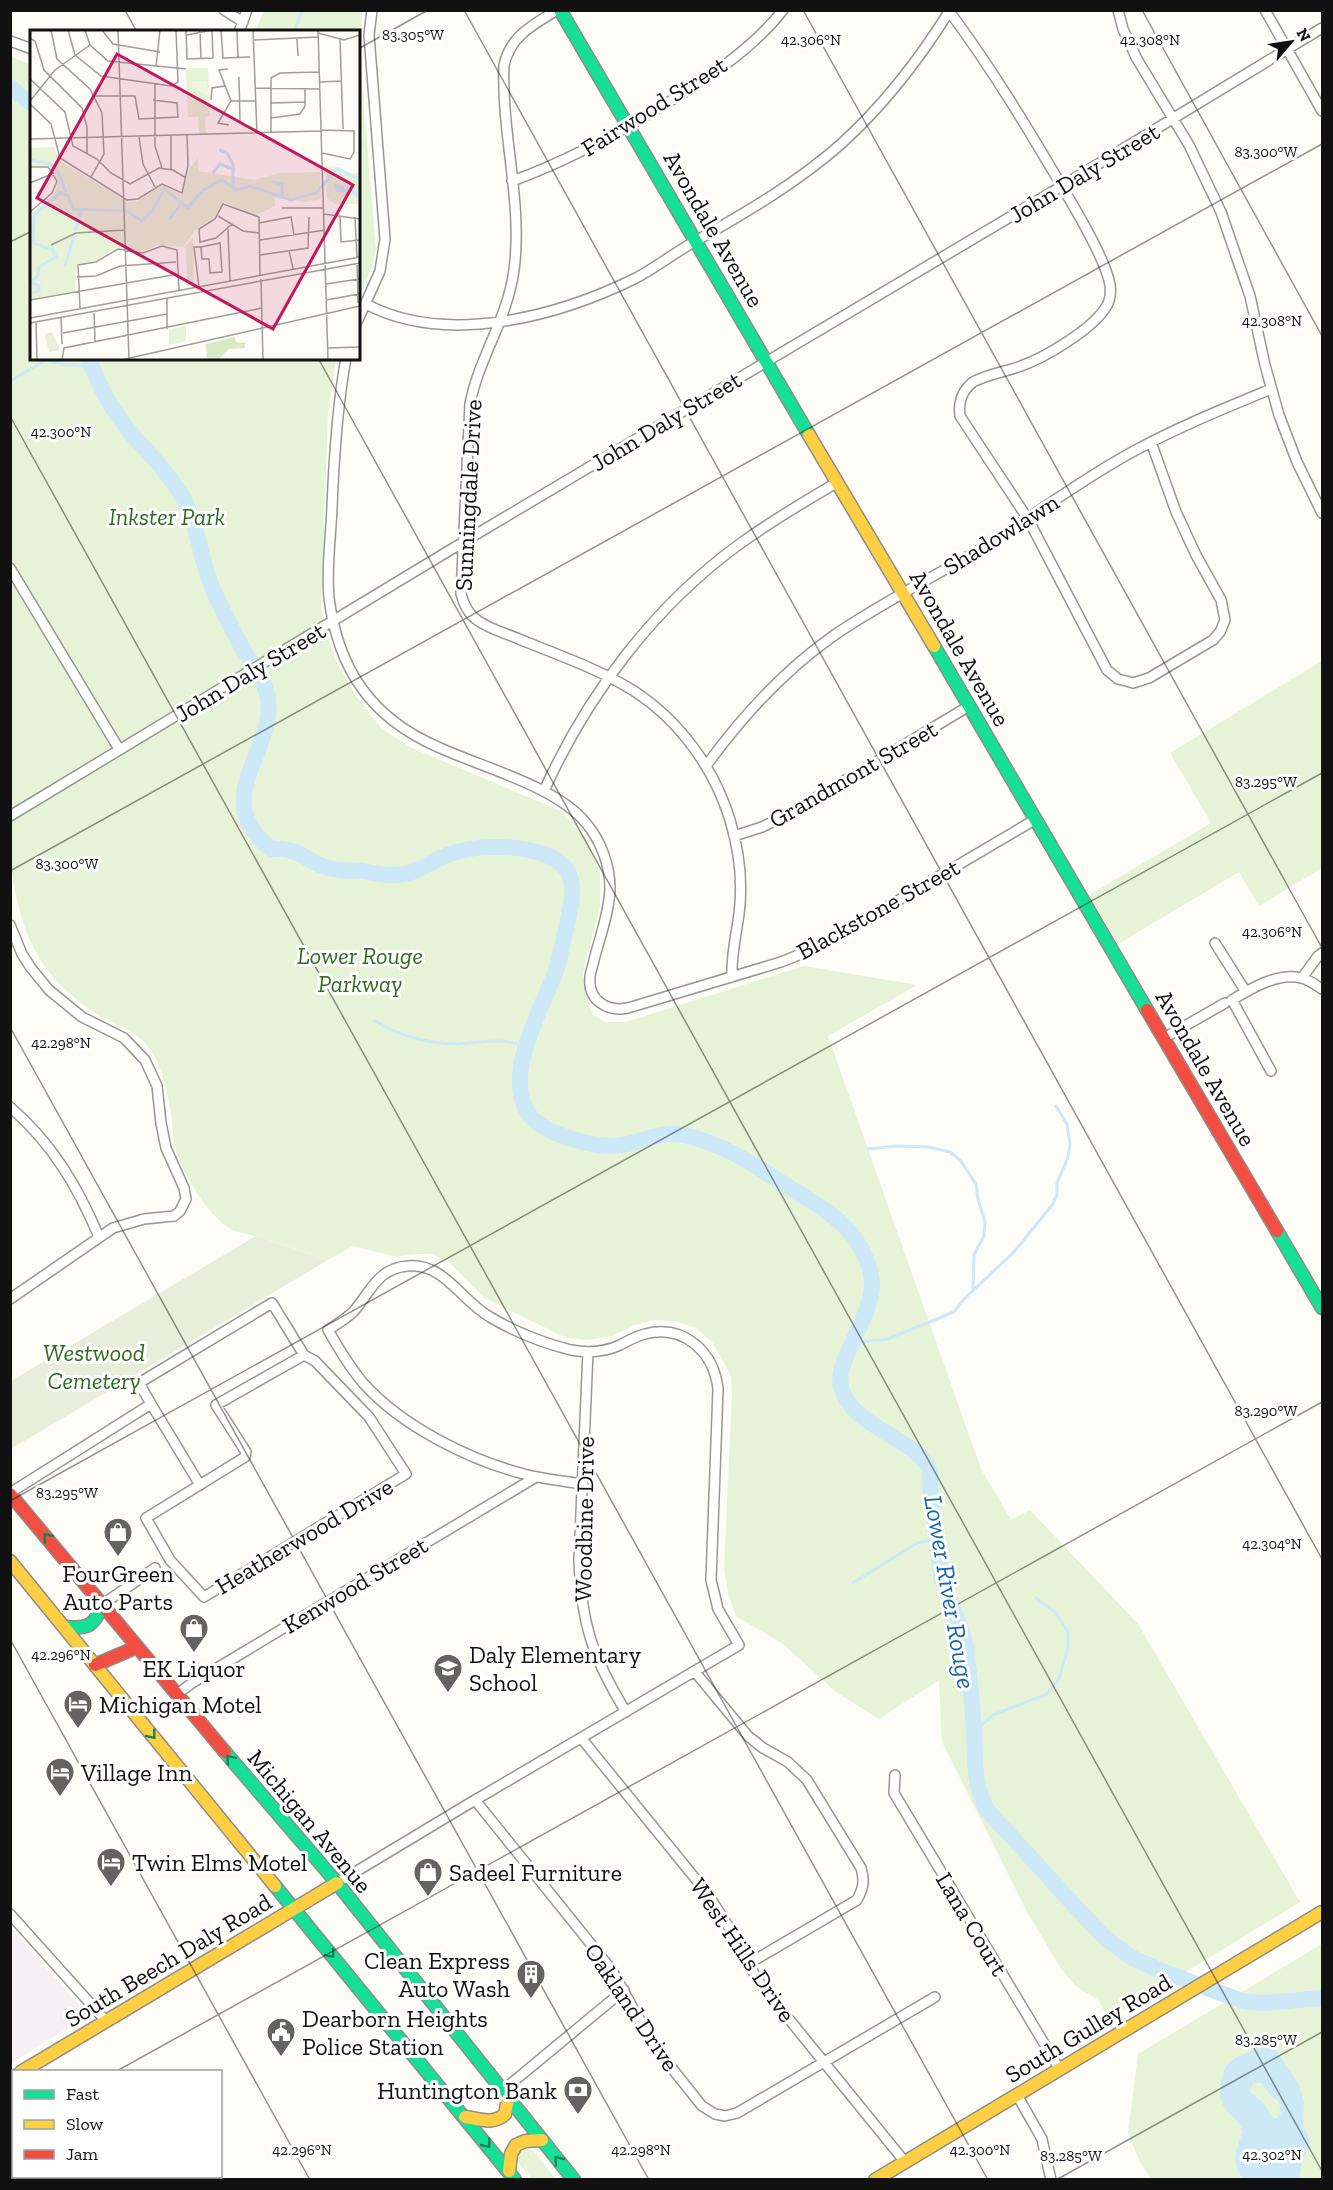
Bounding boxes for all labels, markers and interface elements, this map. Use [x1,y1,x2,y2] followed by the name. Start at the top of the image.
[1261,12,1321,72] north arrow
[1292,25,1315,45] text: N
[382,26,444,44] text: 83.305°W
[30,30,360,360] inset map
[781,31,841,49] text: 42.306°N
[1120,31,1180,49] text: 42.308°N
[576,50,732,162] street label: Fairwood Street
[1004,117,1164,229] street label: John Daly Street
[1234,143,1298,161] text: 83.300°W
[658,146,770,312] street label: Avondale Avenue
[1242,312,1302,330] text: 42.308°N
[586,365,746,477] street label: John Daly Street
[449,398,487,592] street label: Sunningdale Drive
[31,423,91,441] text: 42.300°N
[938,487,1064,581] street label: Shadowlawn
[109,502,225,531] park label: Inkster Park
[904,565,1016,731] street label: Avondale Avenue
[170,616,330,728] street label: John Daly Street
[764,714,942,834] street label: Grandmont Street
[1235,773,1297,791] text: 83.295°W
[792,852,964,966] street label: Blackstone Street
[35,855,99,873] text: 83.300°W
[1242,923,1302,941] text: 42.306°N
[297,941,423,998] park label: Lower Rouge Parkway
[1150,985,1262,1151] street label: Avondale Avenue
[31,1034,91,1052] text: 42.298°N
[43,1338,145,1395] park label: Westwood Cemetery
[1235,1402,1297,1420] text: 83.290°W
[568,1436,600,1602] street label: Woodbine Drive
[210,1472,398,1600] street label: Heatherwood Drive
[36,1484,98,1502] text: 83.295°W
[917,1493,983,1691] water label: Lower River Rouge
[102,1516,134,1558] shop icon: FourGreen Auto Parts
[277,1530,433,1640] street label: Kenwood Street
[44,1532,55,1543] one-way arrow
[1242,1535,1302,1553] text: 42.304°N
[62,1559,174,1616] place label: FourGreen Auto Parts
[178,1612,210,1654] shop icon: EK Liquor
[469,1640,642,1697] place label: Daly Elementary School
[31,1646,91,1664] text: 42.296°N
[432,1652,464,1694] school or university icon: Daly Elementary School
[142,1654,246,1683] place label: EK Liquor
[62,1688,94,1730] hotel icon: Michigan Motel
[99,1690,262,1719] place label: Michigan Motel
[145,1728,156,1739] one-way arrow
[242,1743,378,1899] street label: Michigan Avenue
[227,1755,238,1766] one-way arrow
[44,1756,76,1798] hotel icon: Village Inn
[80,1758,193,1787] place label: Village Inn
[95,1846,127,1888] hotel icon: Twin Elms Motel
[132,1848,307,1877] place label: Twin Elms Motel
[412,1856,444,1898] shop icon: Sadeel Furniture
[449,1858,622,1887] place label: Sadeel Furniture
[930,1867,1014,1981] street label: Lana Court
[684,1872,802,2028] street label: West Hills Drive
[59,1887,277,2033] street label: South Beech Daly Road
[579,1937,685,2077] street label: Oakland Drive
[364,1946,511,2003] place label: Clean Express Auto Wash
[324,1948,335,1959] one-way arrow
[515,1958,547,2000] building icon: Clean Express Auto Wash
[1000,1967,1176,2089] street label: South Gulley Road
[302,2004,488,2061] place label: Dearborn Heights Police Station
[265,2016,297,2058] public building icon: Dearborn Heights Police Station
[1235,2031,1297,2049] text: 83.285°W
[12,2070,222,2178] legend
[562,2074,594,2116] bank icon: Huntington Bank
[377,2076,558,2105] place label: Huntington Bank
[66,2083,99,2105] text: Fast
[66,2113,103,2135] text: Slow
[479,2137,490,2148] one-way arrow
[272,2141,332,2159] text: 42.296°N
[611,2141,671,2159] text: 42.298°N
[950,2141,1010,2159] text: 42.300°N
[66,2143,98,2165] text: Jam
[1242,2146,1302,2164] text: 42.302°N
[1040,2147,1102,2165] text: 83.285°W
[555,2156,566,2167] one-way arrow

